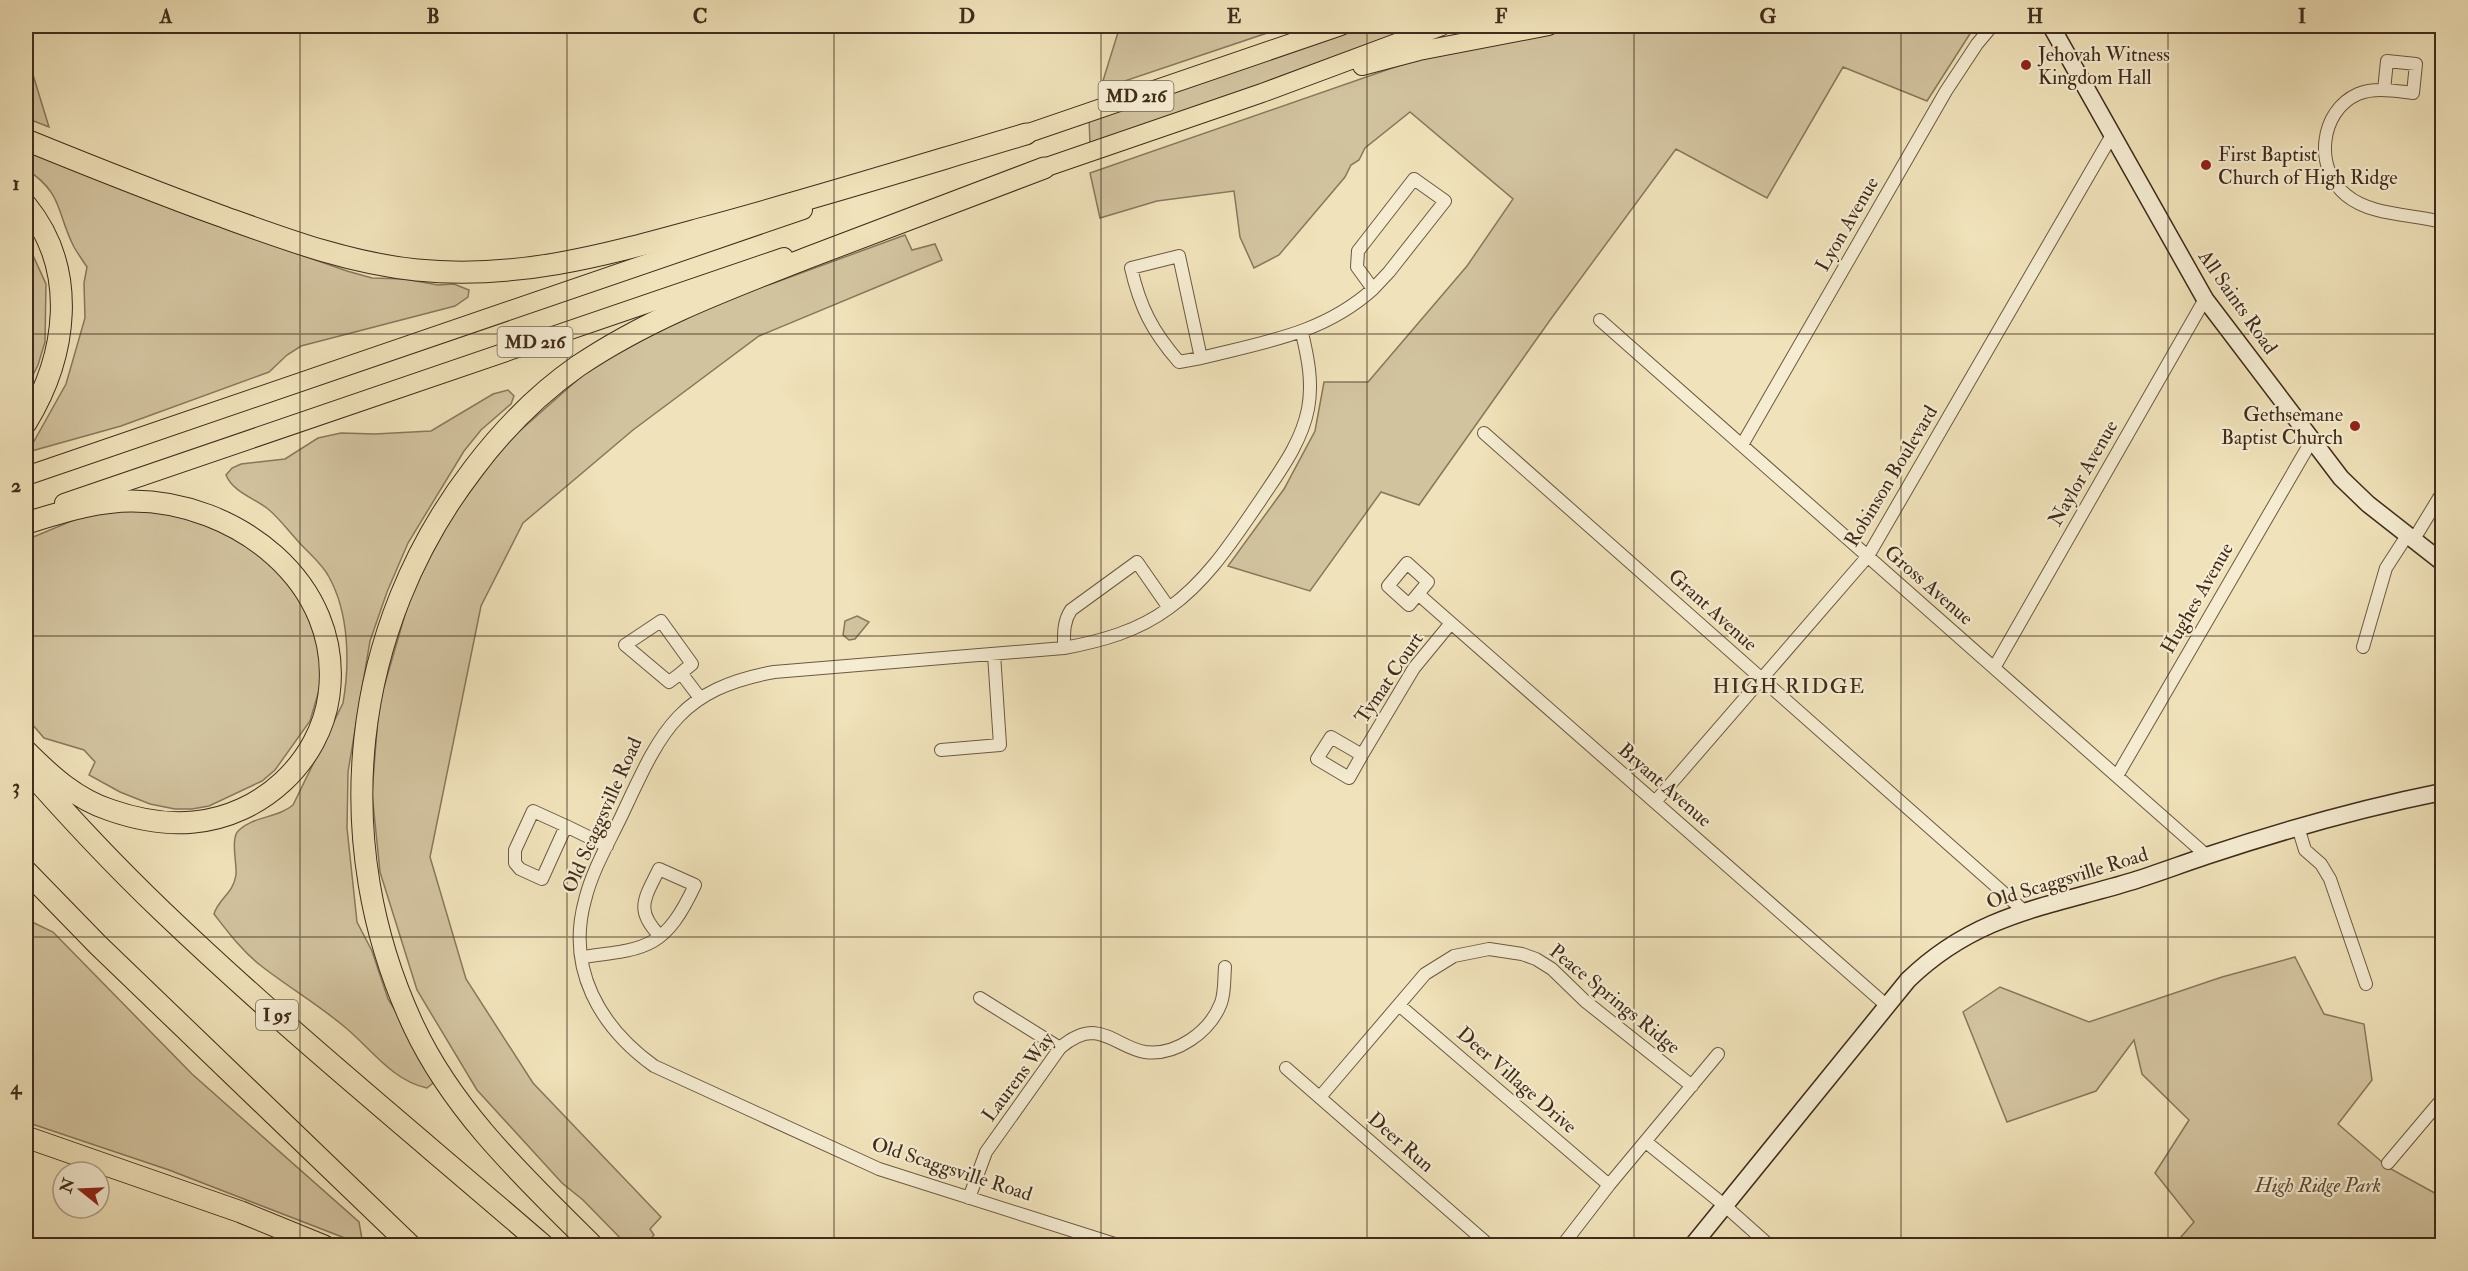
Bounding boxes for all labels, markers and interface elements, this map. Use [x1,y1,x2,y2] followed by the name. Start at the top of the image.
[159,4,173,29] text: A
[426,4,440,29] text: B
[693,4,707,29] text: C
[959,4,975,29] text: D
[1227,4,1242,29] text: E
[1495,4,1508,29] text: F
[1760,4,1777,29] text: G
[2027,4,2043,29] text: H
[2298,4,2306,29] text: I
[2037,42,2170,90] place label: Jehovah Witness Kingdom Hall
[2019,58,2033,72] marker: Jehovah Witness Kingdom Hall
[1098,81,1174,111] road number: MD 216
[2218,142,2398,190] place label: First Baptist Church of High Ridge
[2199,158,2213,172] marker: First Baptist Church of High Ridge
[12,171,20,196] text: 1
[1810,172,1884,276] street label: Lyon Avenue
[2192,244,2283,359] street label: All Saints Road
[498,327,572,357] road number: MD 216
[1839,401,1943,551] street label: Robinson Boulevard
[2221,402,2344,451] place label: Gethsemane Baptist Church
[2043,415,2123,531] street label: Naylor Avenue
[2348,419,2362,433] marker: Gethsemane Baptist Church
[11,473,21,498] text: 2
[2155,538,2239,658] street label: Hughes Avenue
[1879,540,1979,630] street label: Gross Avenue
[1663,563,1763,657] street label: Grant Avenue
[1349,627,1429,728] street label: Tymat Court
[1712,673,1866,700] district label: HIGH RIDGE
[556,733,648,897] street label: Old Scaggsville Road
[1613,737,1717,833] street label: Bryant Avenue
[12,774,20,799] text: 3
[1983,841,2151,914] street label: Old Scaggsville Road
[1544,939,1685,1060] street label: Peace Springs Ridge
[256,1000,298,1030] road number: I 95
[1452,1021,1582,1139] street label: Deer Village Drive
[976,1026,1060,1127] street label: Laurens Way
[10,1075,23,1100] text: 4
[1363,1107,1439,1177] street label: Deer Run
[868,1131,1036,1207] street label: Old Scaggsville Road
[51,1160,111,1220] north arrow
[2254,1173,2381,1198] park label: High Ridge Park
[56,1175,80,1197] text: N

